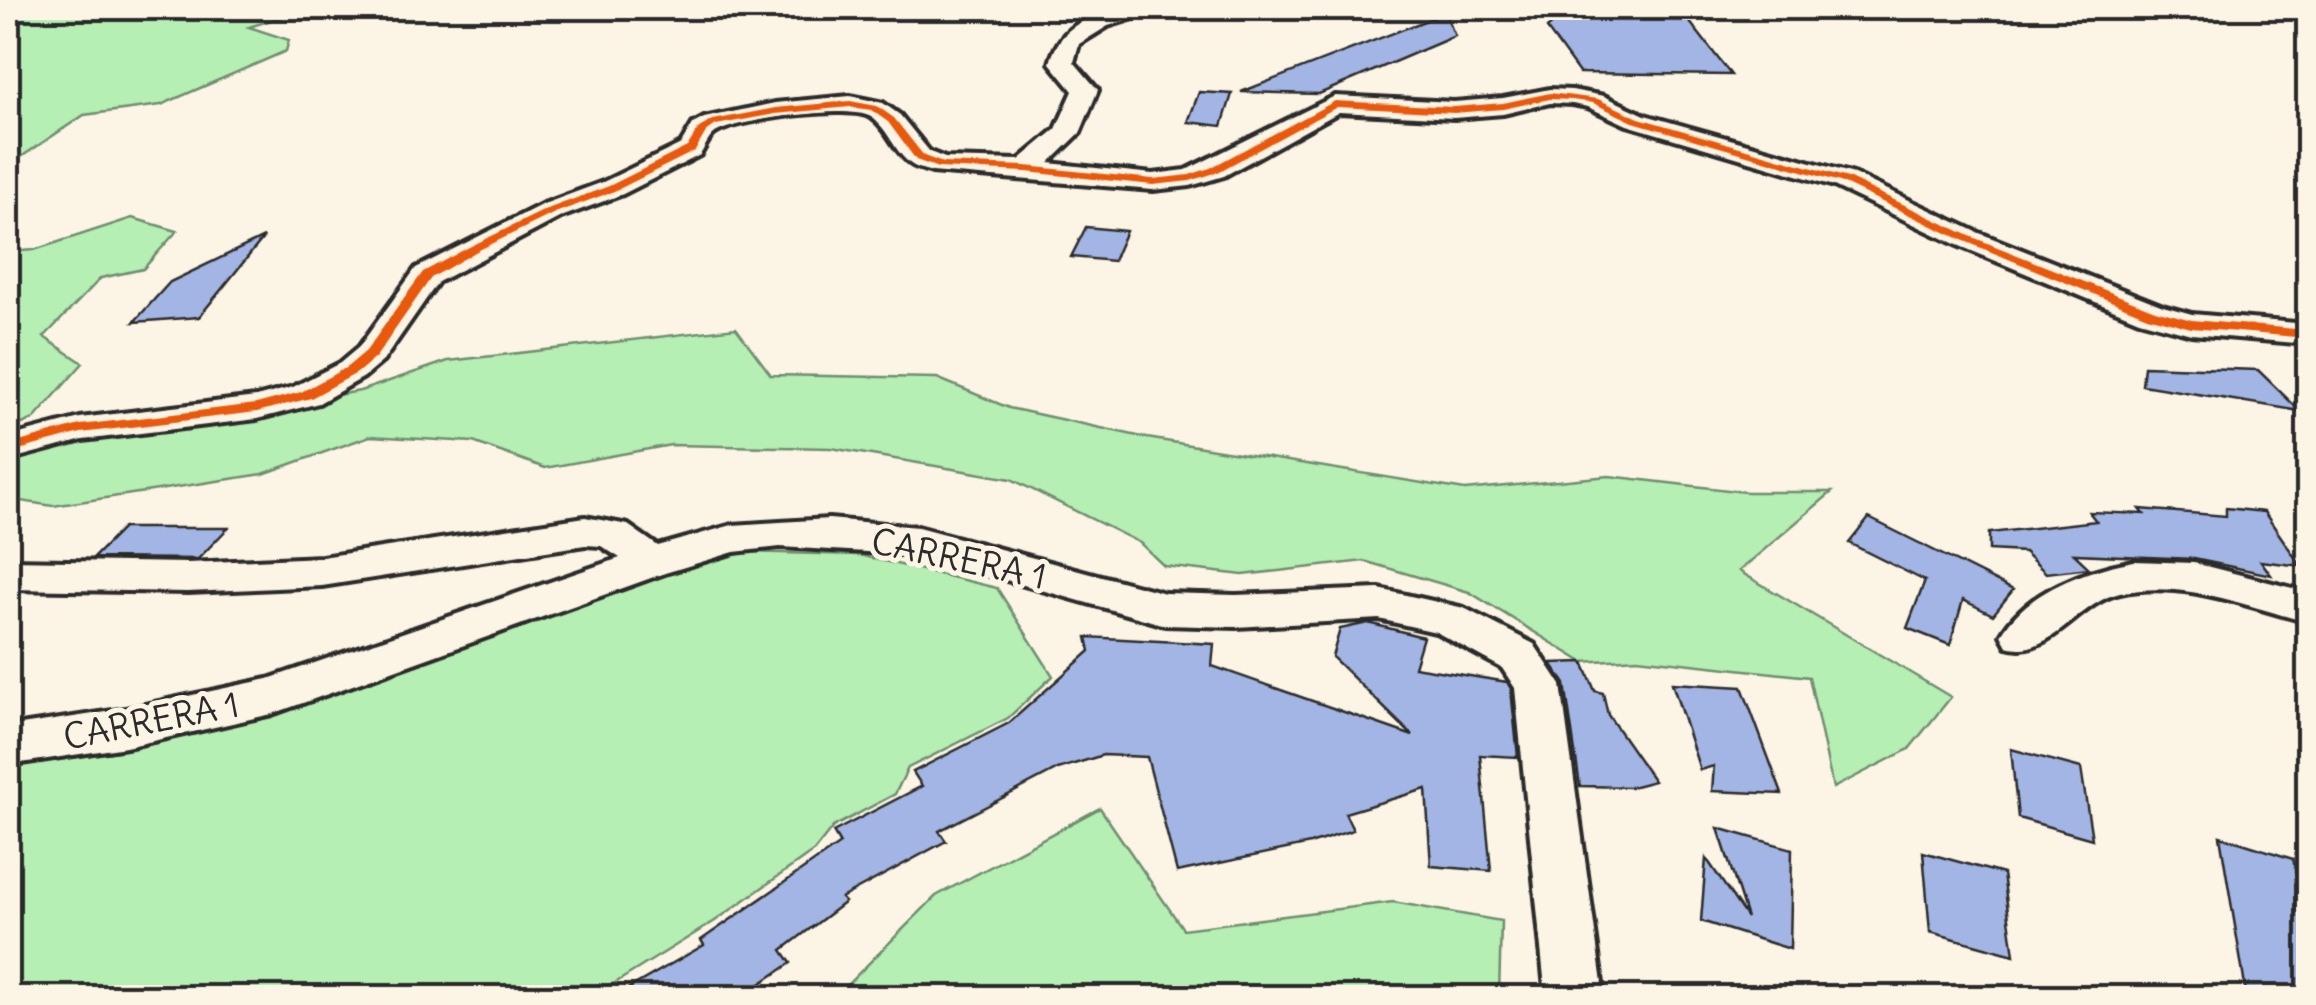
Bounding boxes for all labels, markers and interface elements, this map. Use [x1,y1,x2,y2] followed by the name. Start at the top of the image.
[868,518,1050,598] street label: CARRERA 1
[60,681,242,759] street label: CARRERA 1

